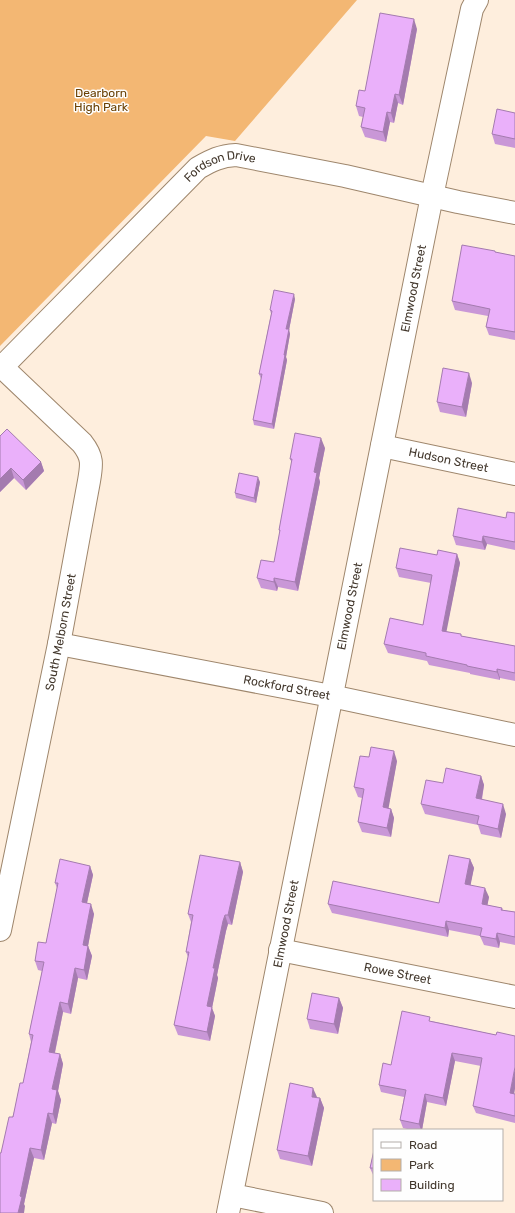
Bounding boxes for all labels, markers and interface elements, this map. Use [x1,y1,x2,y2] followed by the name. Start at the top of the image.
[74,86,129,114] park label: Dearborn High Park
[181,148,257,185] street label: Fordson Drive
[398,243,429,333] street label: Elmwood Street
[407,445,490,475] street label: Hudson Street
[334,561,365,651] street label: Elmwood Street
[43,572,79,692] street label: South Melborn Street
[242,672,332,703] street label: Rockford Street
[270,879,302,969] street label: Elmwood Street
[363,960,433,987] street label: Rowe Street
[373,1129,503,1201] legend
[409,1138,437,1152] text: Road
[409,1158,435,1172] text: Park
[409,1178,455,1192] text: Building

